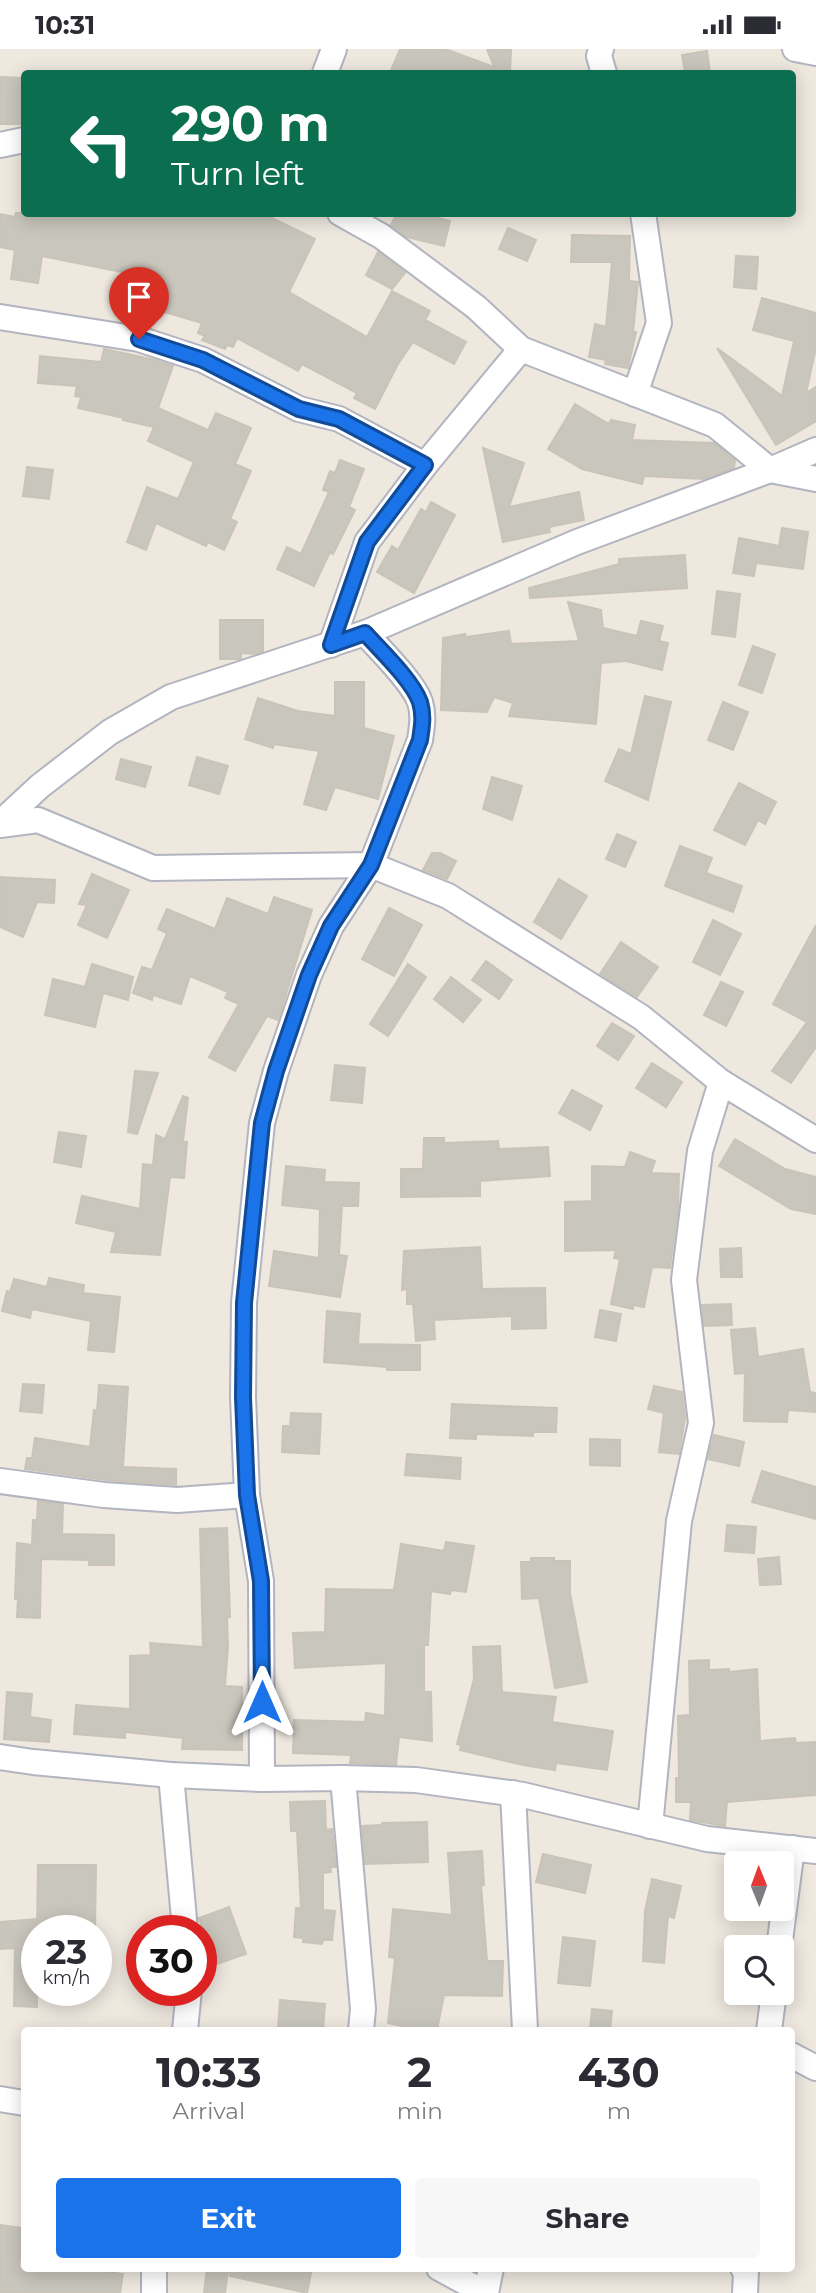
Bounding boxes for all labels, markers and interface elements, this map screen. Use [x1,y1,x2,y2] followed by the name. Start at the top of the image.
[35,9,95,41] text: 10:31
[171,94,330,153] text: 290 m
[56,98,147,189] icon: left
[171,154,305,193] text: Turn left
[109,267,169,339] pin
[120,278,158,316] icon: arrive
[225,1665,299,1739] position arrow
[724,1851,794,1921] north arrow
[724,1851,794,2005] map controls
[126,1915,217,2006] speed limit sign: 30
[46,1930,87,1973] text: 23
[724,1935,794,2005] button: search
[42,1967,91,1989] text: km/h
[156,2046,262,2098] text: 10:33
[407,2046,432,2098] text: 2
[578,2046,660,2098] text: 430
[173,2097,245,2125] text: Arrival
[397,2097,443,2125] text: min
[607,2097,631,2125] text: m
[56,2178,401,2258] button: Exit
[415,2178,760,2258] button: Share

